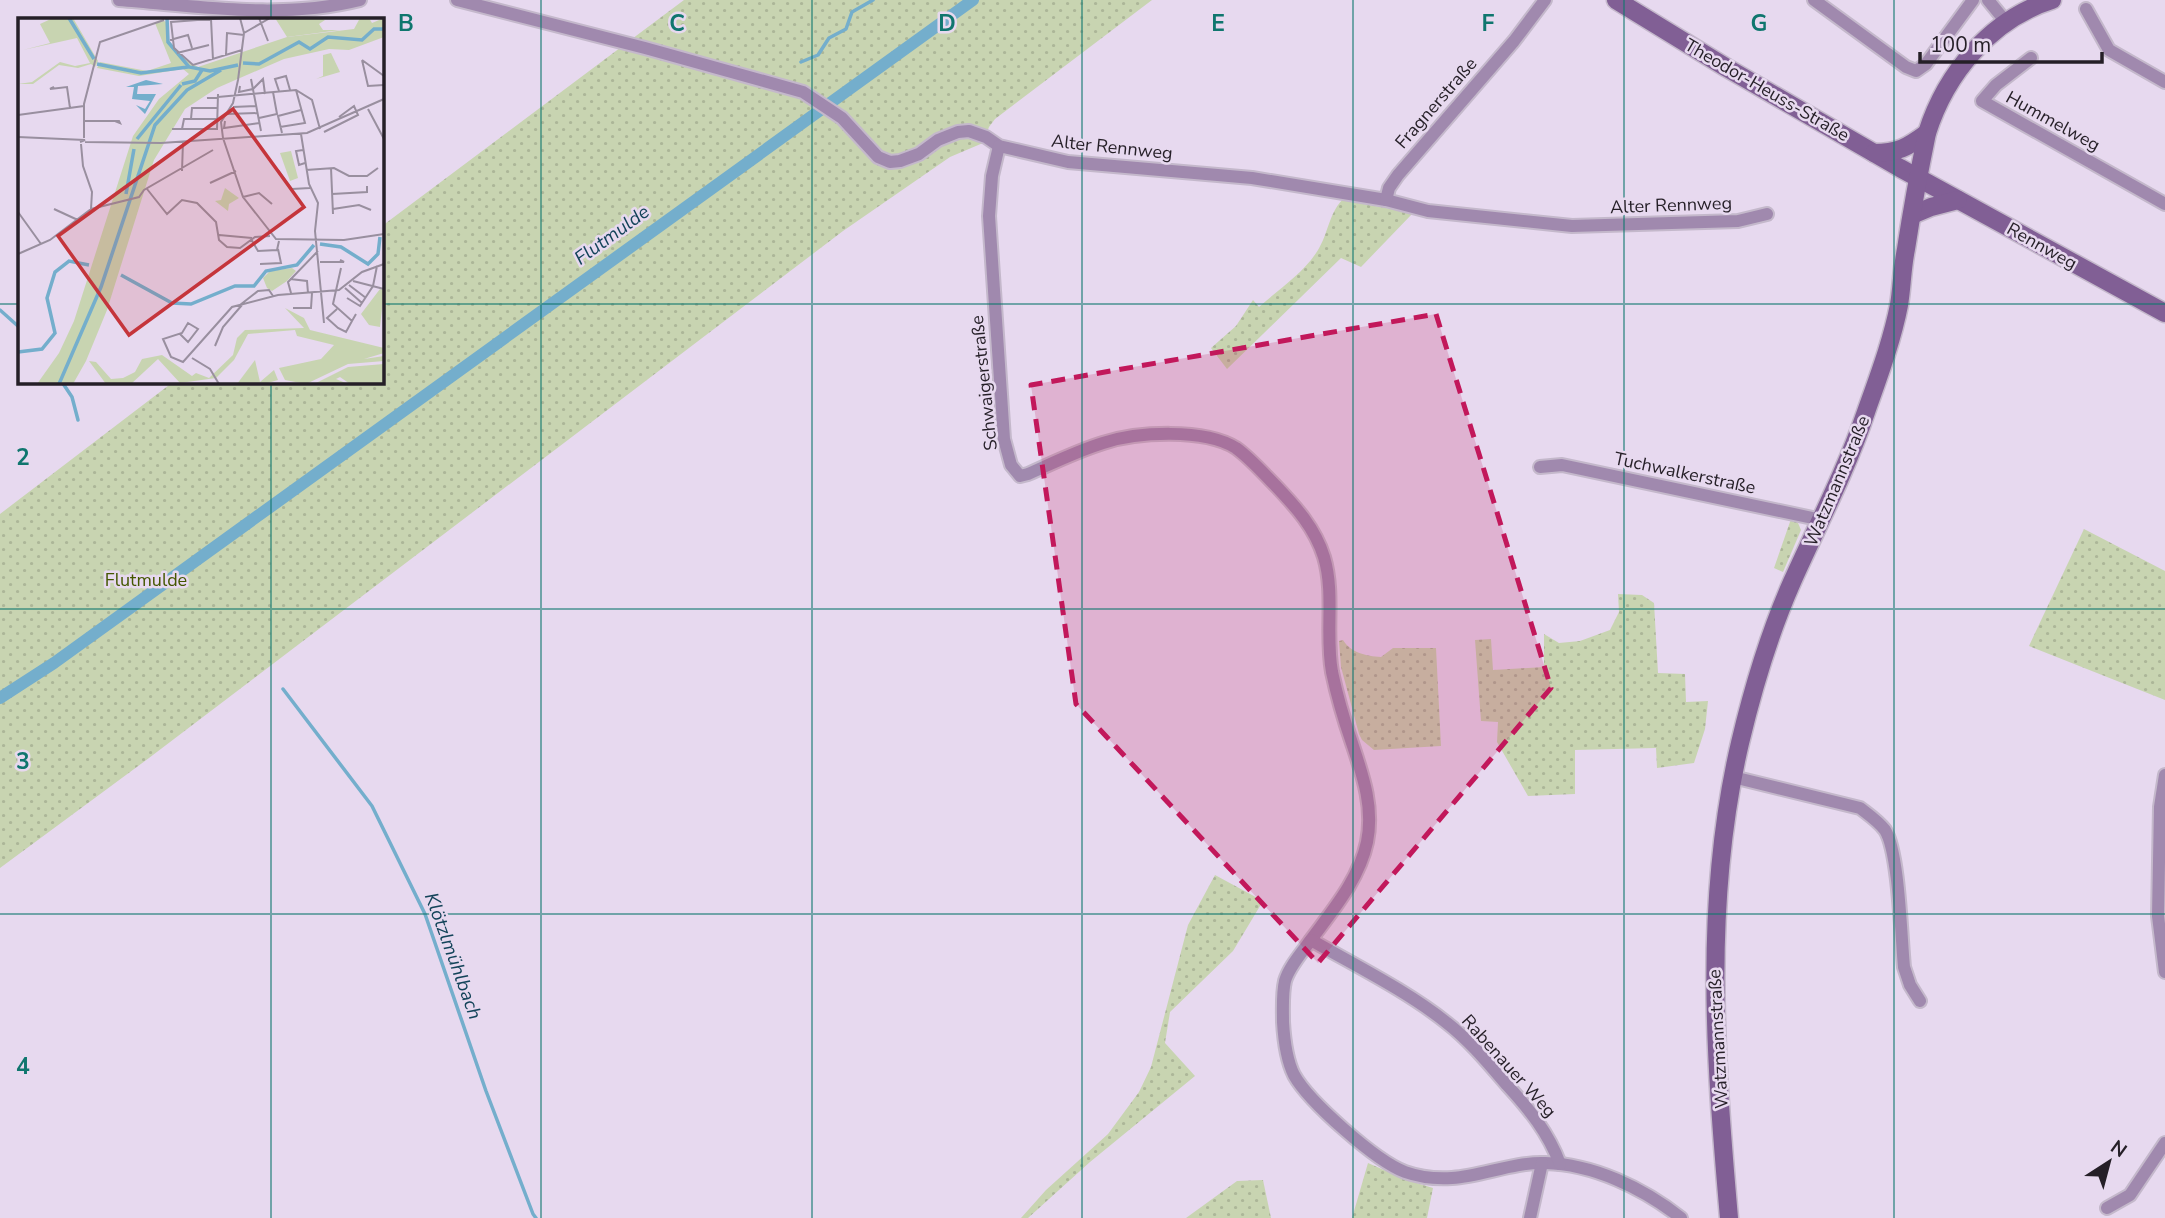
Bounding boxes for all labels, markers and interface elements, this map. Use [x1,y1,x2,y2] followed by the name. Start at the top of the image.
[398,8,414,39] text: B
[669,8,685,39] text: C
[938,8,956,39] text: D
[1211,8,1225,39] text: E
[1482,8,1495,39] text: F
[1751,8,1767,39] text: G
[18,18,383,383] inset map
[1920,21,2102,65] scale bar
[1930,31,1991,59] text: 100 m
[1680,33,1854,147] street label: Theodor-Heuss-Straße
[1390,52,1482,154] street label: Fragnerstraße
[2002,85,2104,157] street label: Hummelweg
[1050,129,1174,165] street label: Alter Rennweg
[1610,191,1732,219] street label: Alter Rennweg
[569,199,655,271] water label: Flutmulde
[2003,217,2081,275] street label: Rennweg
[965,314,1003,452] street label: Schwaigerstraße
[1799,412,1875,550] street label: Watzmannstraße
[16,442,30,473] text: 2
[1612,446,1758,500] street label: Tuchwalkerstraße
[105,568,187,592] park label: Flutmulde
[16,746,30,777] text: 3
[418,889,488,1023] water label: Klötzlmühlbach
[1702,969,1734,1109] street label: Watzmannstraße
[1456,1009,1562,1123] street label: Rabenauer Weg
[16,1051,30,1082] text: 4
[2074,1127,2144,1197] north arrow
[2105,1134,2132,1164] text: N

